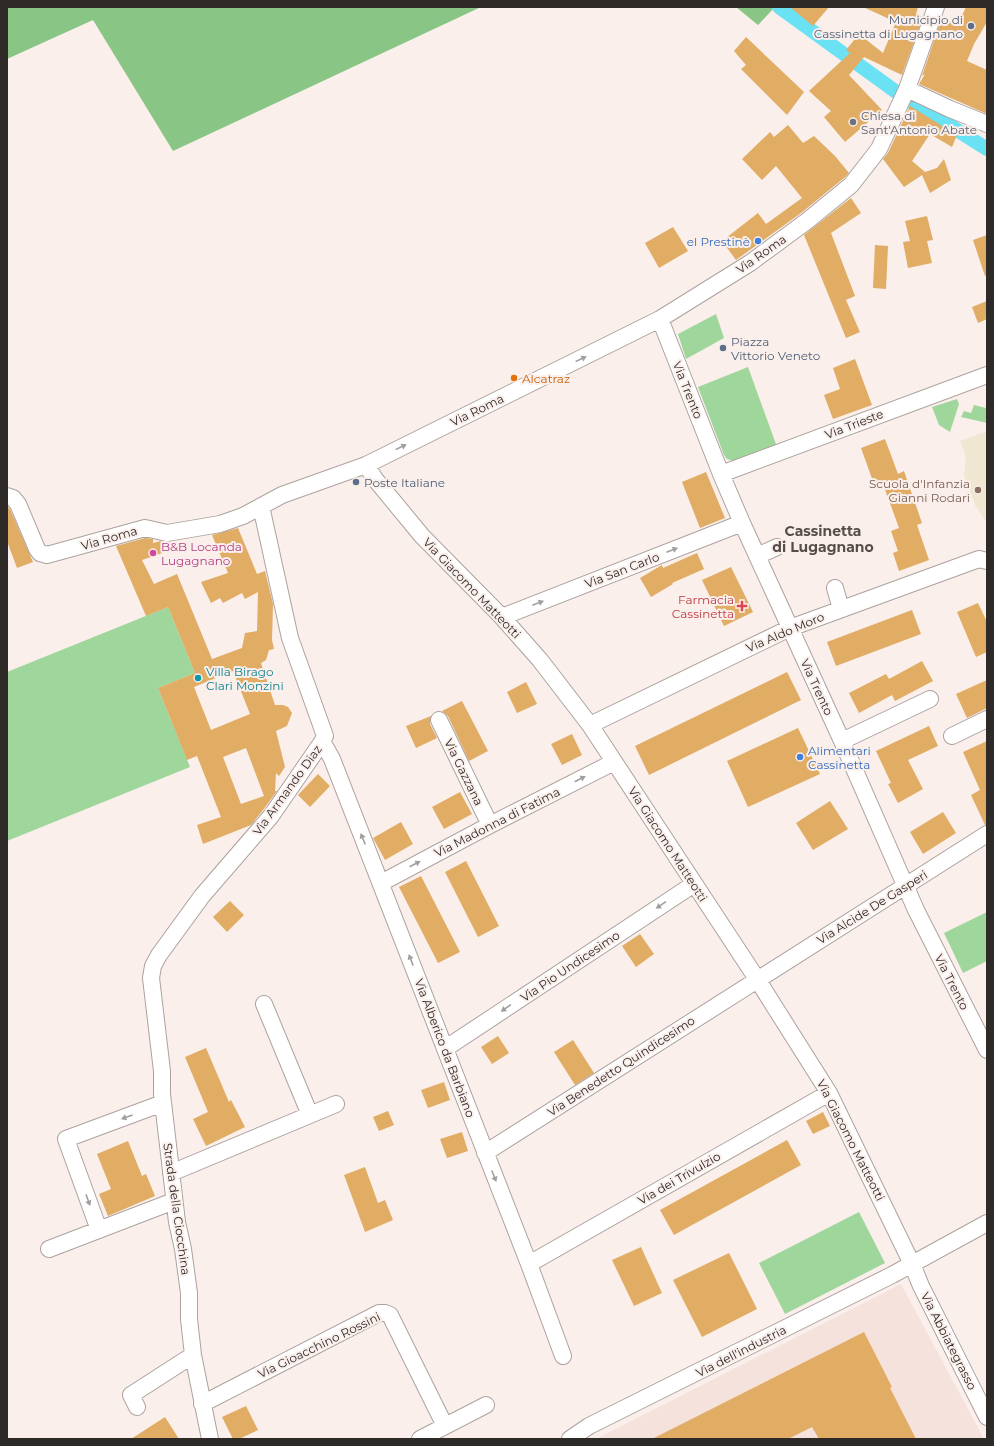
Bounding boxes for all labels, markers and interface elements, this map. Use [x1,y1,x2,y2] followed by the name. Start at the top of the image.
[814,12,963,41] place label: Municipio di Cassinetta di Lugagnano
[966,21,976,31] marker: Municipio di Cassinetta di Lugagnano
[861,108,977,137] place label: Chiesa di Sant'Antonio Abate
[848,117,858,127] marker: Chiesa di Sant'Antonio Abate
[733,231,789,277] street label: Via Roma
[687,234,750,249] place label: el Prestinè
[753,236,763,246] marker: el Prestinè
[731,334,820,363] place label: Piazza Vittorio Veneto
[718,343,728,353] marker: Piazza Vittorio Veneto
[575,355,586,362] one-way arrow
[670,359,706,421] street label: Via Trento
[522,371,570,386] place label: Alcatraz
[509,373,519,383] marker: Alcatraz
[448,391,506,429] street label: Via Roma
[823,406,885,442] street label: Via Trieste
[396,444,407,451] one-way arrow
[364,475,445,490] place label: Poste Italiane
[869,476,970,505] place label: Scuola d'Infanzia Gianni Rodari
[351,477,361,487] marker: Poste Italiane
[973,485,983,495] marker: Scuola d'Infanzia Gianni Rodari
[772,522,874,556] district label: Cassinetta di Lugagnano
[79,523,139,553] street label: Via Roma
[420,535,524,641] street label: Via Giacomo Matteotti
[161,539,242,568] place label: B&B Locanda Lugagnano
[667,547,679,553] one-way arrow
[148,548,158,558] marker: B&B Locanda Lugagnano
[583,549,661,591] street label: Via San Carlo
[672,592,734,621] place label: Farmacia Cassinetta
[533,599,545,605] one-way arrow
[737,601,747,611] marker: Farmacia Cassinetta
[744,609,826,655] street label: Via Aldo Moro
[797,656,837,718] street label: Via Trento
[206,664,284,693] place label: Villa Birago Clari Monzini
[193,673,203,683] marker: Villa Birago Clari Monzini
[441,736,487,808] street label: Via Gazzana
[249,742,325,838] street label: Via Armando Diaz
[808,743,871,772] place label: Alimentari Cassinetta
[795,752,805,762] marker: Alimentari Cassinetta
[575,776,586,782] one-way arrow
[432,784,562,860] street label: Via Madonna di Fatima
[625,784,711,904] street label: Via Giacomo Matteotti
[360,832,366,844] one-way arrow
[409,861,421,868] one-way arrow
[814,867,930,947] street label: Via Alcide De Gasperi
[656,901,666,909] one-way arrow
[518,927,622,1005] street label: Via Pio Undicesimo
[932,952,972,1012] street label: Via Trento
[407,953,413,965] one-way arrow
[412,977,478,1119] street label: Via Alberico da Barbiano
[501,1004,511,1012] one-way arrow
[544,1013,698,1119] street label: Via Benedetto Quindicesimo
[814,1077,888,1203] street label: Via Giacomo Matteotti
[120,1114,132,1120] one-way arrow
[160,1142,194,1276] street label: Strada della Ciocchina
[635,1148,723,1208] street label: Via dei Trivulzio
[492,1171,498,1183] one-way arrow
[86,1195,92,1207] one-way arrow
[918,1290,980,1392] street label: Via Abbiategrasso
[255,1309,383,1381] street label: Via Gioacchino Rossini
[693,1322,789,1380] street label: Via dell'industria

